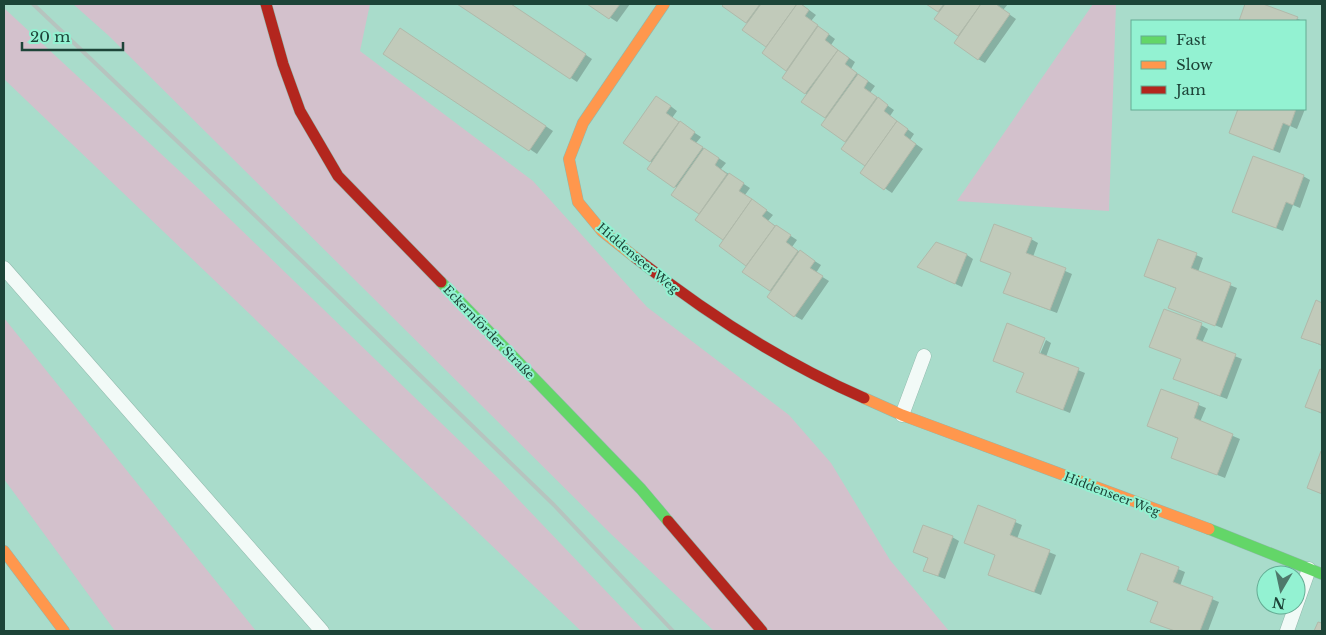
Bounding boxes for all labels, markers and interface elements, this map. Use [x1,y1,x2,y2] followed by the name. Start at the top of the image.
[22,20,124,52] scale bar
[1131,20,1306,110] legend
[30,27,70,46] text: 20 m
[1176,30,1207,49] text: Fast
[1176,55,1213,74] text: Slow
[1174,80,1206,99] text: Jam
[594,220,682,297] street label: Hiddenseer Weg
[440,282,538,382] street label: Eckernförder Straße
[1062,469,1163,519] street label: Hiddenseer Weg
[1256,565,1306,615] north arrow
[1271,593,1287,613] text: N

